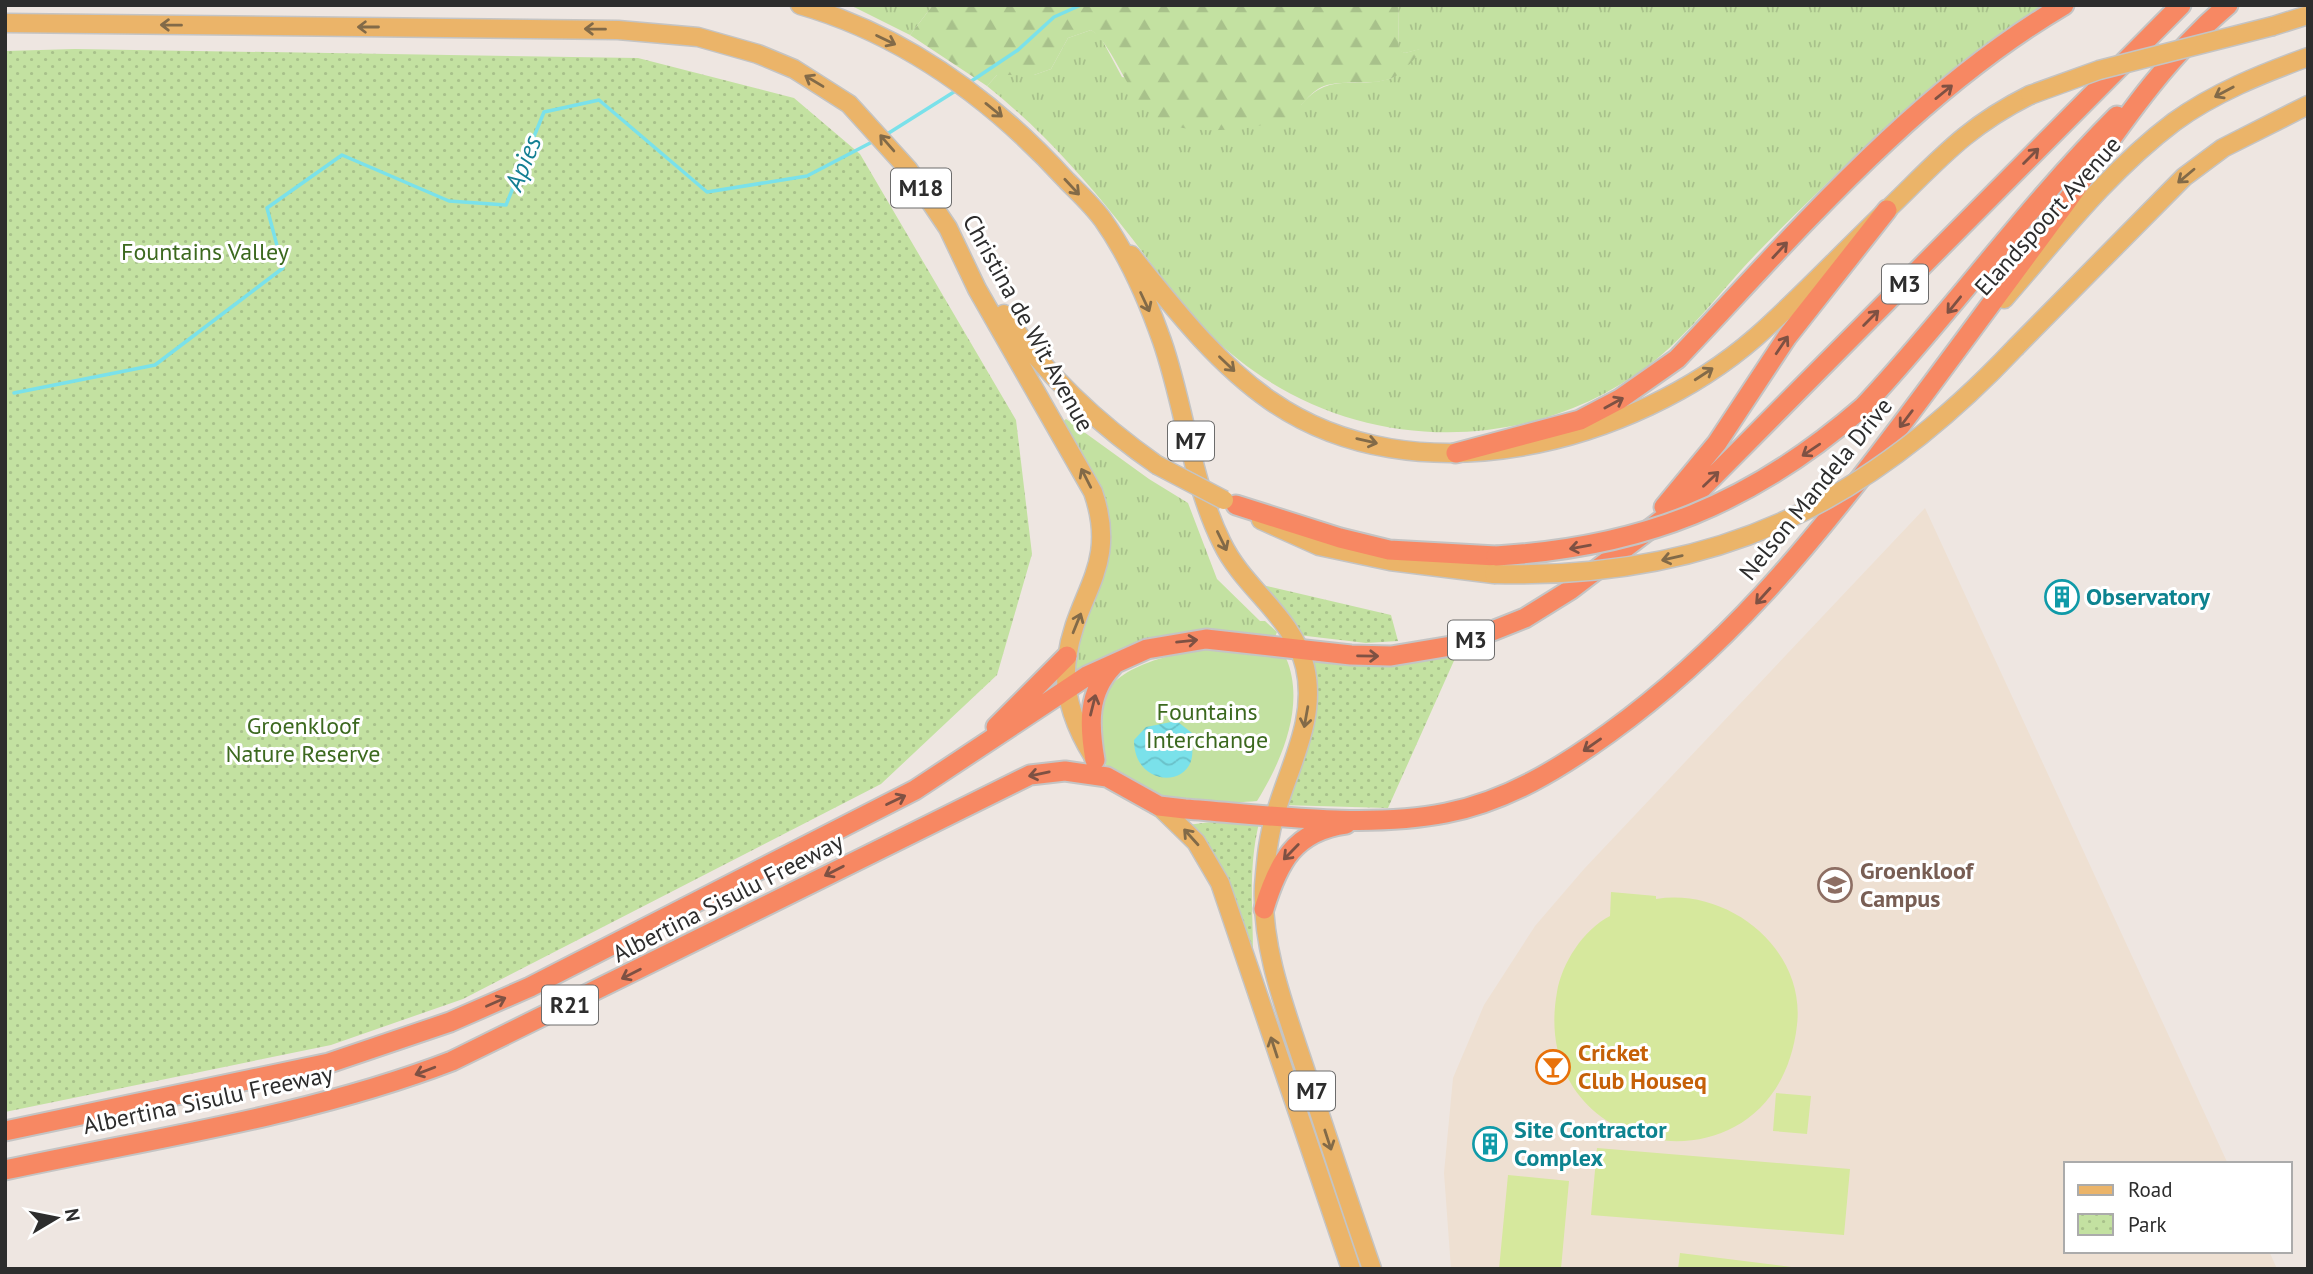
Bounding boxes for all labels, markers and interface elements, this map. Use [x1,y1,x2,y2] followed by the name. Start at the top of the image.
[160,19,183,32] one-way arrow
[357,20,380,34] one-way arrow
[584,23,607,36] one-way arrow
[875,34,896,47] one-way arrow
[804,74,824,88] one-way arrow
[1934,85,1952,100] one-way arrow
[2214,86,2235,100] one-way arrow
[985,102,1003,118] one-way arrow
[1968,129,2127,302] street label: Elandspoort Avenue
[496,130,549,196] water label: Apies
[879,134,895,152] one-way arrow
[2023,148,2040,165] one-way arrow
[891,168,951,208] road number: M18
[2177,168,2195,184] one-way arrow
[1064,178,1081,195] one-way arrow
[956,209,1101,437] street label: Christina de Wit Avenue
[121,236,289,267] park label: Fountains Valley
[1772,241,1788,259] one-way arrow
[1882,264,1928,304] road number: M3
[1139,291,1152,312] one-way arrow
[1946,295,1962,313] one-way arrow
[1863,310,1880,327] one-way arrow
[1775,336,1789,355] one-way arrow
[1218,355,1235,372] one-way arrow
[1694,367,1714,381] one-way arrow
[1732,391,1899,586] street label: Nelson Mandela Drive
[1603,396,1623,410] one-way arrow
[1898,409,1913,428] one-way arrow
[1168,422,1214,461] road number: M7
[1356,435,1378,448] one-way arrow
[1801,444,1821,458] one-way arrow
[1079,469,1093,489] one-way arrow
[1702,471,1719,488] one-way arrow
[1216,530,1229,551] one-way arrow
[1570,541,1592,555] one-way arrow
[1661,552,1684,565] one-way arrow
[2043,578,2081,616] building icon: Observatory
[2086,581,2211,612] place label: Observatory
[1754,587,1771,604] one-way arrow
[1072,613,1085,634] one-way arrow
[1448,620,1494,660] road number: M3
[1175,634,1198,647] one-way arrow
[1356,649,1379,662] one-way arrow
[1087,694,1100,717] one-way arrow
[1146,696,1268,755] park label: Fountains Interchange
[1299,705,1312,728] one-way arrow
[225,710,381,769] park label: Groenkloof Nature Reserve
[1583,738,1602,752] one-way arrow
[1028,767,1051,781] one-way arrow
[885,792,906,806] one-way arrow
[607,826,848,969] street label: Albertina Sisulu Freeway
[1183,828,1199,846] one-way arrow
[1282,844,1299,861] one-way arrow
[1860,855,1975,914] place label: Groenkloof Campus
[824,865,845,879] one-way arrow
[1816,866,1854,904] school or university icon: Groenkloof Campus
[621,967,642,981] one-way arrow
[542,986,598,1024] road number: R21
[485,995,506,1008] one-way arrow
[1267,1036,1280,1058] one-way arrow
[1578,1037,1707,1096] place label: Cricket Club Houseq
[1534,1048,1572,1086] bar icon: Cricket Club Houseq
[80,1058,336,1141] street label: Albertina Sisulu Freeway
[415,1066,437,1078] one-way arrow
[1289,1072,1335,1110] road number: M7
[1514,1114,1667,1173] place label: Site Contractor Complex
[1471,1125,1509,1163] building icon: Site Contractor Complex
[1323,1128,1335,1150] one-way arrow
[2064,1162,2292,1253] legend
[2128,1176,2172,1203] text: Road
[21,1183,91,1253] north arrow
[60,1207,86,1223] text: N
[2128,1211,2167,1238] text: Park

